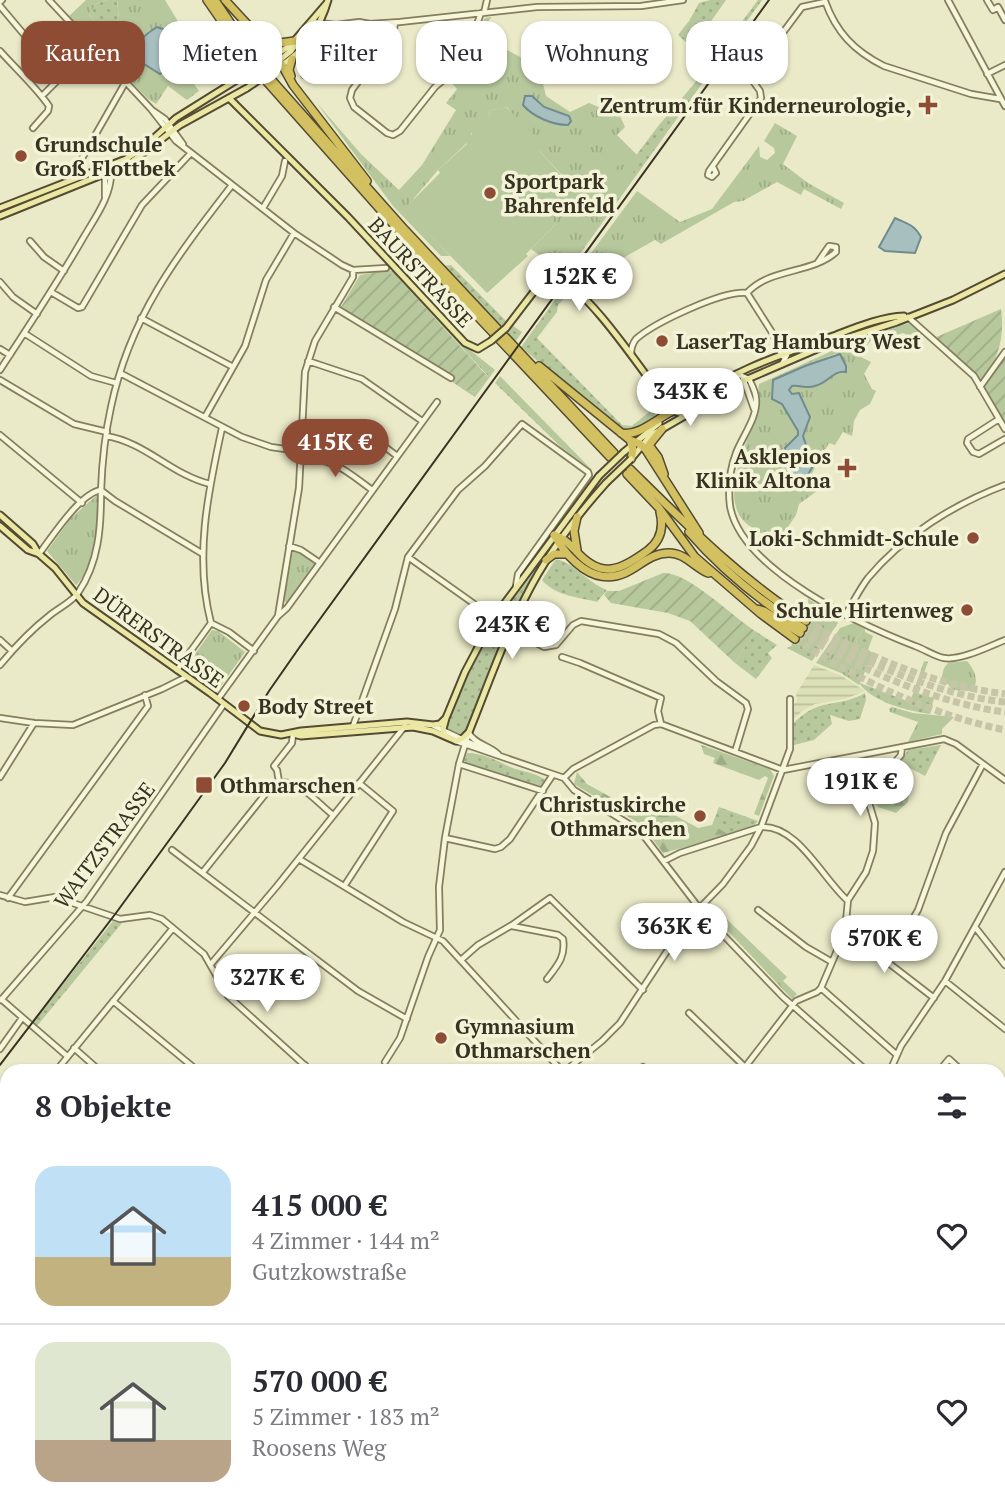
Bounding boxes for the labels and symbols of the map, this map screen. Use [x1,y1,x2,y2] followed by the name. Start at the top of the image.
[600,91,912,119] place label: Zentrum für Kinderneurologie,
[918,95,938,115] marker: Zentrum für Kinderneurologie,
[35,130,176,182] place label: Grundschule Groß Flottbek
[13,148,29,164] marker: Grundschule Groß Flottbek
[504,167,615,219] place label: Sportpark Bahrenfeld
[482,185,498,201] marker: Sportpark Bahrenfeld
[363,211,479,333] street label: BAURSTRASSE
[522,254,636,313] pin: 152K €
[676,327,921,355] place label: LaserTag Hamburg West
[654,333,670,349] marker: LaserTag Hamburg West
[633,368,747,428] pin: 343K €
[278,420,392,479] pin: 415K €
[696,442,831,494] place label: Asklepios Klinik Altona
[837,458,857,478] marker: Asklepios Klinik Altona
[749,524,959,552] place label: Loki-Schmidt-Schule
[965,530,981,546] marker: Loki-Schmidt-Schule
[88,580,230,694] street label: DÜRERSTRASSE
[776,596,954,624] place label: Schule Hirtenweg
[455,602,569,661] pin: 243K €
[959,602,975,618] marker: Schule Hirtenweg
[258,692,374,720] place label: Body Street
[236,698,252,714] marker: Body Street
[803,758,917,818] pin: 191K €
[220,771,356,799] place label: Othmarschen
[194,775,214,795] marker: Othmarschen
[47,776,161,914] street label: WAITZSTRASSE
[539,790,686,842] place label: Christuskirche Othmarschen
[692,808,708,824] marker: Christuskirche Othmarschen
[617,904,731,963] pin: 363K €
[827,916,941,975] pin: 570K €
[210,954,324,1014] pin: 327K €
[455,1012,591,1064] place label: Gymnasium Othmarschen
[433,1030,449,1046] marker: Gymnasium Othmarschen

